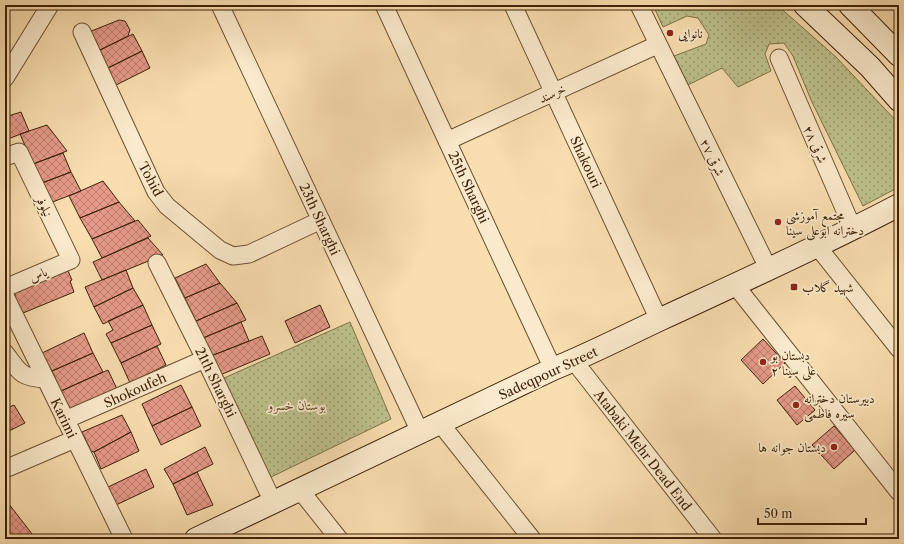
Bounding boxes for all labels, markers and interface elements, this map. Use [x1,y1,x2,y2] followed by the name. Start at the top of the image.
[678,25,703,42] place label: نانوایی
[665,28,675,38] marker: نانوایی
[536,80,568,106] street label: خرسند
[800,123,831,166] street label: ۲۸ شرقی
[567,134,605,190] street label: Shakouri
[696,136,729,179] street label: ۲۷ شرقی
[445,148,493,226] street label: 25th Sharghi
[135,159,167,199] street label: Tohid
[296,180,344,258] street label: 23th Sharghi
[31,191,57,220] street label: نیلوفر
[786,207,864,241] place label: مجتمع آموزشی دخترانه ابوعلی سینا
[773,217,783,227] marker: مجتمع آموزشی دخترانه ابوعلی سینا
[26,262,51,286] street label: یاس
[802,279,854,296] place label: شهید گلاب
[789,282,799,292] marker: شهید گلاب
[496,343,600,403] street label: Sadeqpour Street
[192,344,240,420] street label: 21th Sharghi
[769,347,816,381] place label: دبستان بو علی سینا ۲
[758,357,768,367] marker: دبستان بو علی سینا ۲
[101,369,169,411] street label: Shokoufeh
[590,386,695,514] street label: Atabaki Mehr Dead End
[804,390,875,423] place label: دبیرستان دخترانه سیره فاطمی
[48,395,81,441] street label: Karimi
[267,397,326,414] park label: بوستان خسرو
[791,400,801,410] marker: دبیرستان دخترانه سیره فاطمی
[758,439,826,456] place label: دبستان جوانه ها
[829,442,839,452] marker: دبستان جوانه ها
[758,500,866,526] scale bar
[764,506,793,521] text: 50 m

